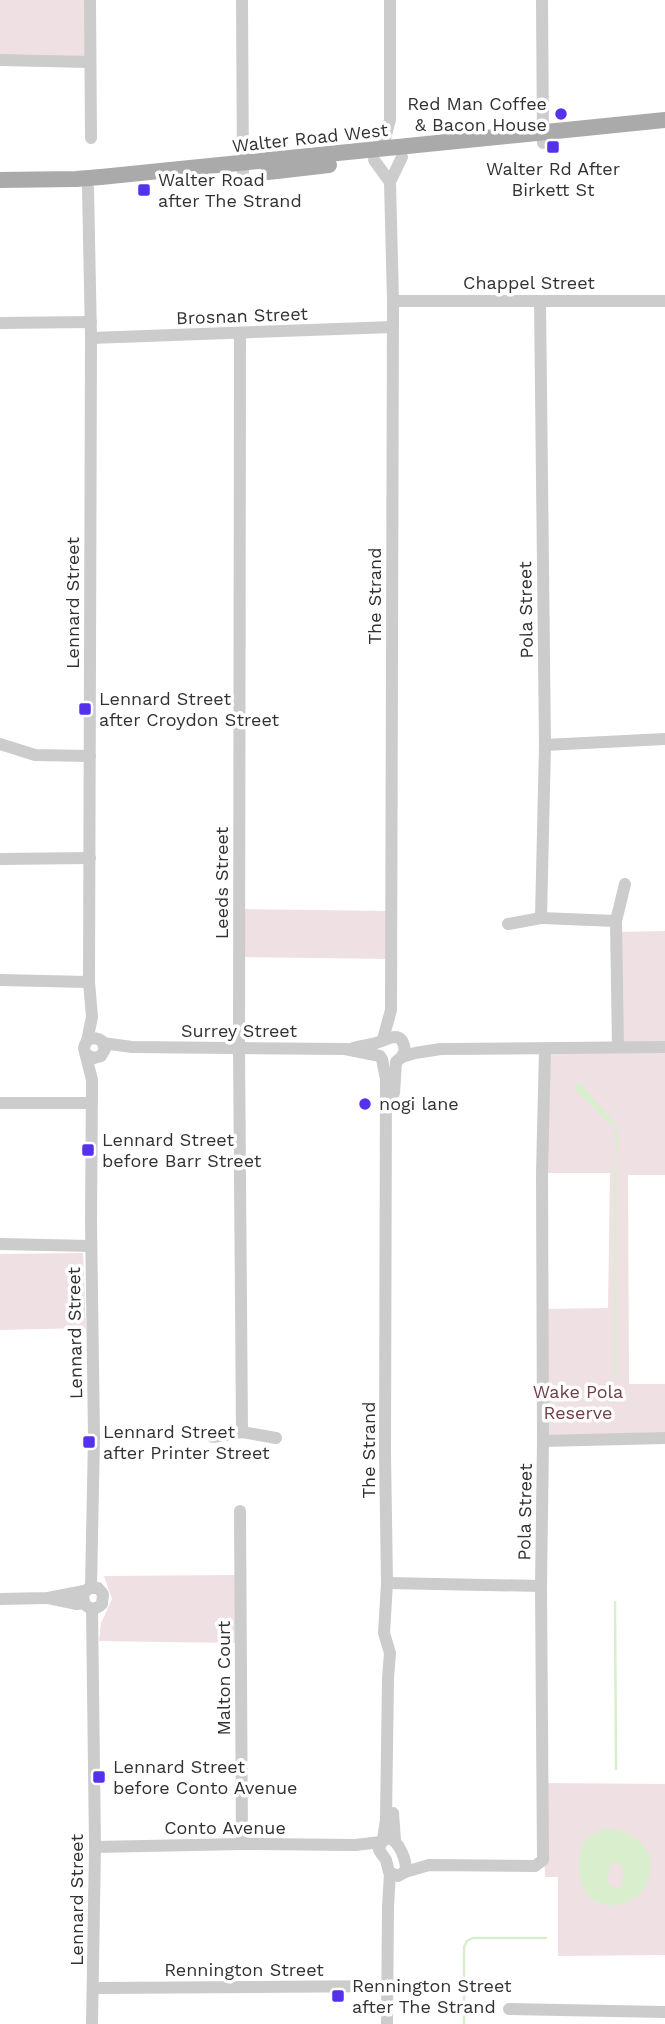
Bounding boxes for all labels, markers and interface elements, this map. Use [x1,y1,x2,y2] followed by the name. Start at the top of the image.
[407,93,547,135] place label: Red Man Coffee & Bacon House
[553,106,569,122] marker: Red Man Coffee & Bacon House
[231,119,389,156] street label: Walter Road West
[545,139,561,155] marker: Walter Rd After Birkett St
[486,158,620,200] place label: Walter Rd After Birkett St
[158,169,302,211] place label: Walter Road after The Strand
[136,182,152,198] marker: Walter Road after The Strand
[463,272,595,293] street label: Chappel Street
[176,303,309,328] street label: Brosnan Street
[62,537,83,669] street label: Lennard Street
[364,548,385,644] street label: The Strand
[514,561,537,659] street label: Pola Street
[99,688,279,730] place label: Lennard Street after Croydon Street
[77,701,93,717] marker: Lennard Street after Croydon Street
[211,826,232,939] street label: Leeds Street
[181,1020,297,1041] street label: Surrey Street
[379,1093,459,1114] place label: nogi lane
[357,1096,373,1112] marker: nogi lane
[102,1129,262,1171] place label: Lennard Street before Barr Street
[80,1142,96,1158] marker: Lennard Street before Barr Street
[63,1266,86,1399] street label: Lennard Street
[533,1381,623,1423] park label: Wake Pola Reserve
[358,1402,379,1498] street label: The Strand
[103,1421,270,1463] place label: Lennard Street after Printer Street
[81,1434,97,1450] marker: Lennard Street after Printer Street
[513,1463,536,1561] street label: Pola Street
[213,1620,234,1735] street label: Malton Court
[113,1756,297,1798] place label: Lennard Street before Conto Avenue
[91,1769,107,1785] marker: Lennard Street before Conto Avenue
[164,1817,286,1838] street label: Conto Avenue
[66,1834,87,1966] street label: Lennard Street
[164,1959,324,1980] street label: Rennington Street
[352,1975,512,2017] place label: Rennington Street after The Strand
[330,1988,346,2004] marker: Rennington Street after The Strand

